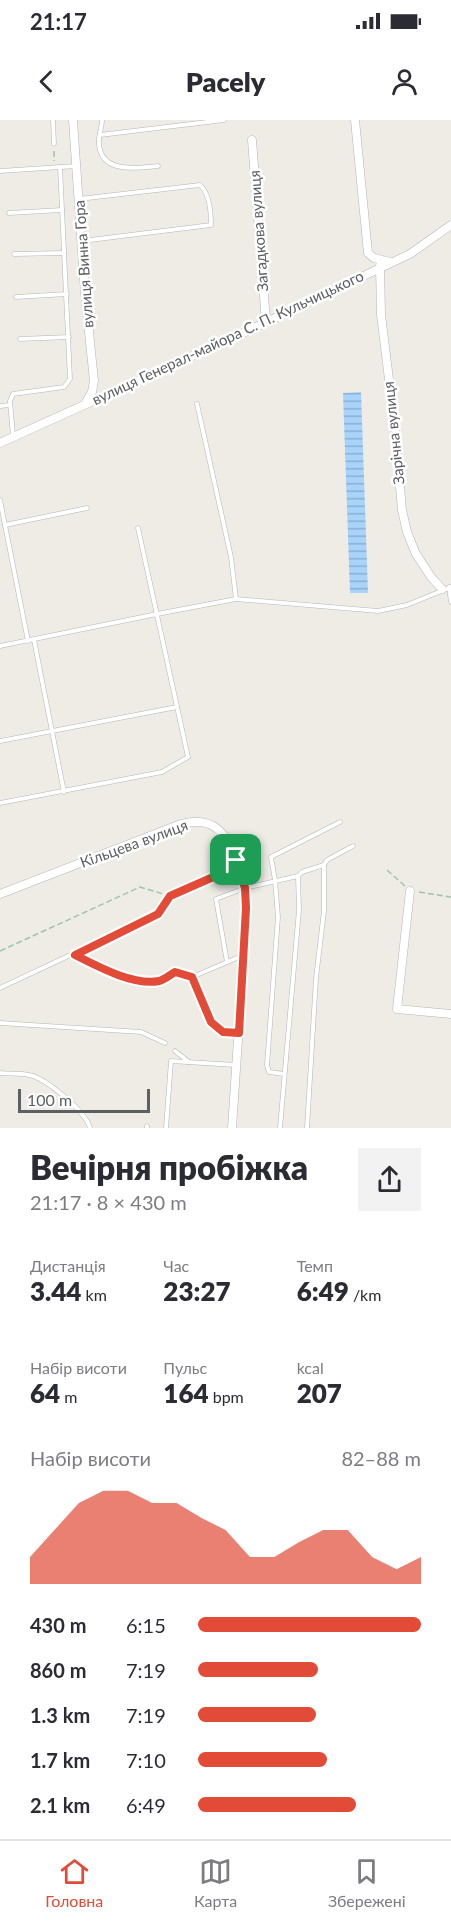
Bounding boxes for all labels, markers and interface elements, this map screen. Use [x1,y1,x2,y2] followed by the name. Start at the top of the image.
[30,8,87,35] text: 21:17
[30,65,63,98] icon: back
[186,65,265,98] text: Pacely
[388,65,421,98] icon: person
[245,170,271,292] street label: Загадкова вулиця
[70,200,96,329] street label: вулиця Винна Гора
[89,266,366,408] street label: вулиця Генерал-майора С. П. Кульчицького
[379,381,407,486] street label: Зарічна вулиця
[77,815,190,871] street label: Кільцева вулиця
[210,834,261,885] pin
[219,843,252,876] icon: arrive
[18,1086,150,1114] scale bar
[27,1090,72,1109] text: 100 m
[30,1147,308,1187] text: Вечірня пробіжка
[358,1148,421,1211] button: share
[30,1190,187,1214] text: 21:17 · 8 × 430 m
[30,1256,106,1275] text: Дистанція
[163,1256,189,1275] text: Час
[297,1256,333,1275] text: Темп
[30,1275,81,1307] text: 3.44
[163,1275,231,1307] text: 23:27
[297,1275,349,1307] text: 6:49
[81,1285,107,1304] text: km
[349,1285,381,1304] text: /km
[30,1358,127,1377] text: Набір висоти
[163,1358,207,1377] text: Пульс
[297,1358,324,1377] text: kcal
[30,1377,60,1409] text: 64
[163,1377,209,1409] text: 164
[297,1377,342,1409] text: 207
[60,1387,77,1406] text: m
[209,1387,244,1406] text: bpm
[30,1446,151,1470] text: Набір висоти
[341,1446,421,1470] text: 82–88 m
[30,1613,86,1637] text: 430 m
[126,1613,166,1637] text: 6:15
[30,1658,86,1682] text: 860 m
[126,1658,166,1682] text: 7:19
[30,1703,90,1727] text: 1.3 km
[126,1703,166,1727] text: 7:19
[30,1748,90,1772] text: 1.7 km
[126,1748,166,1772] text: 7:10
[30,1793,90,1817] text: 2.1 km
[126,1793,166,1817] text: 6:49
[45,1855,103,1910] tab: Головна
[194,1855,237,1910] tab: Карта
[328,1855,406,1910] tab: Збережені

